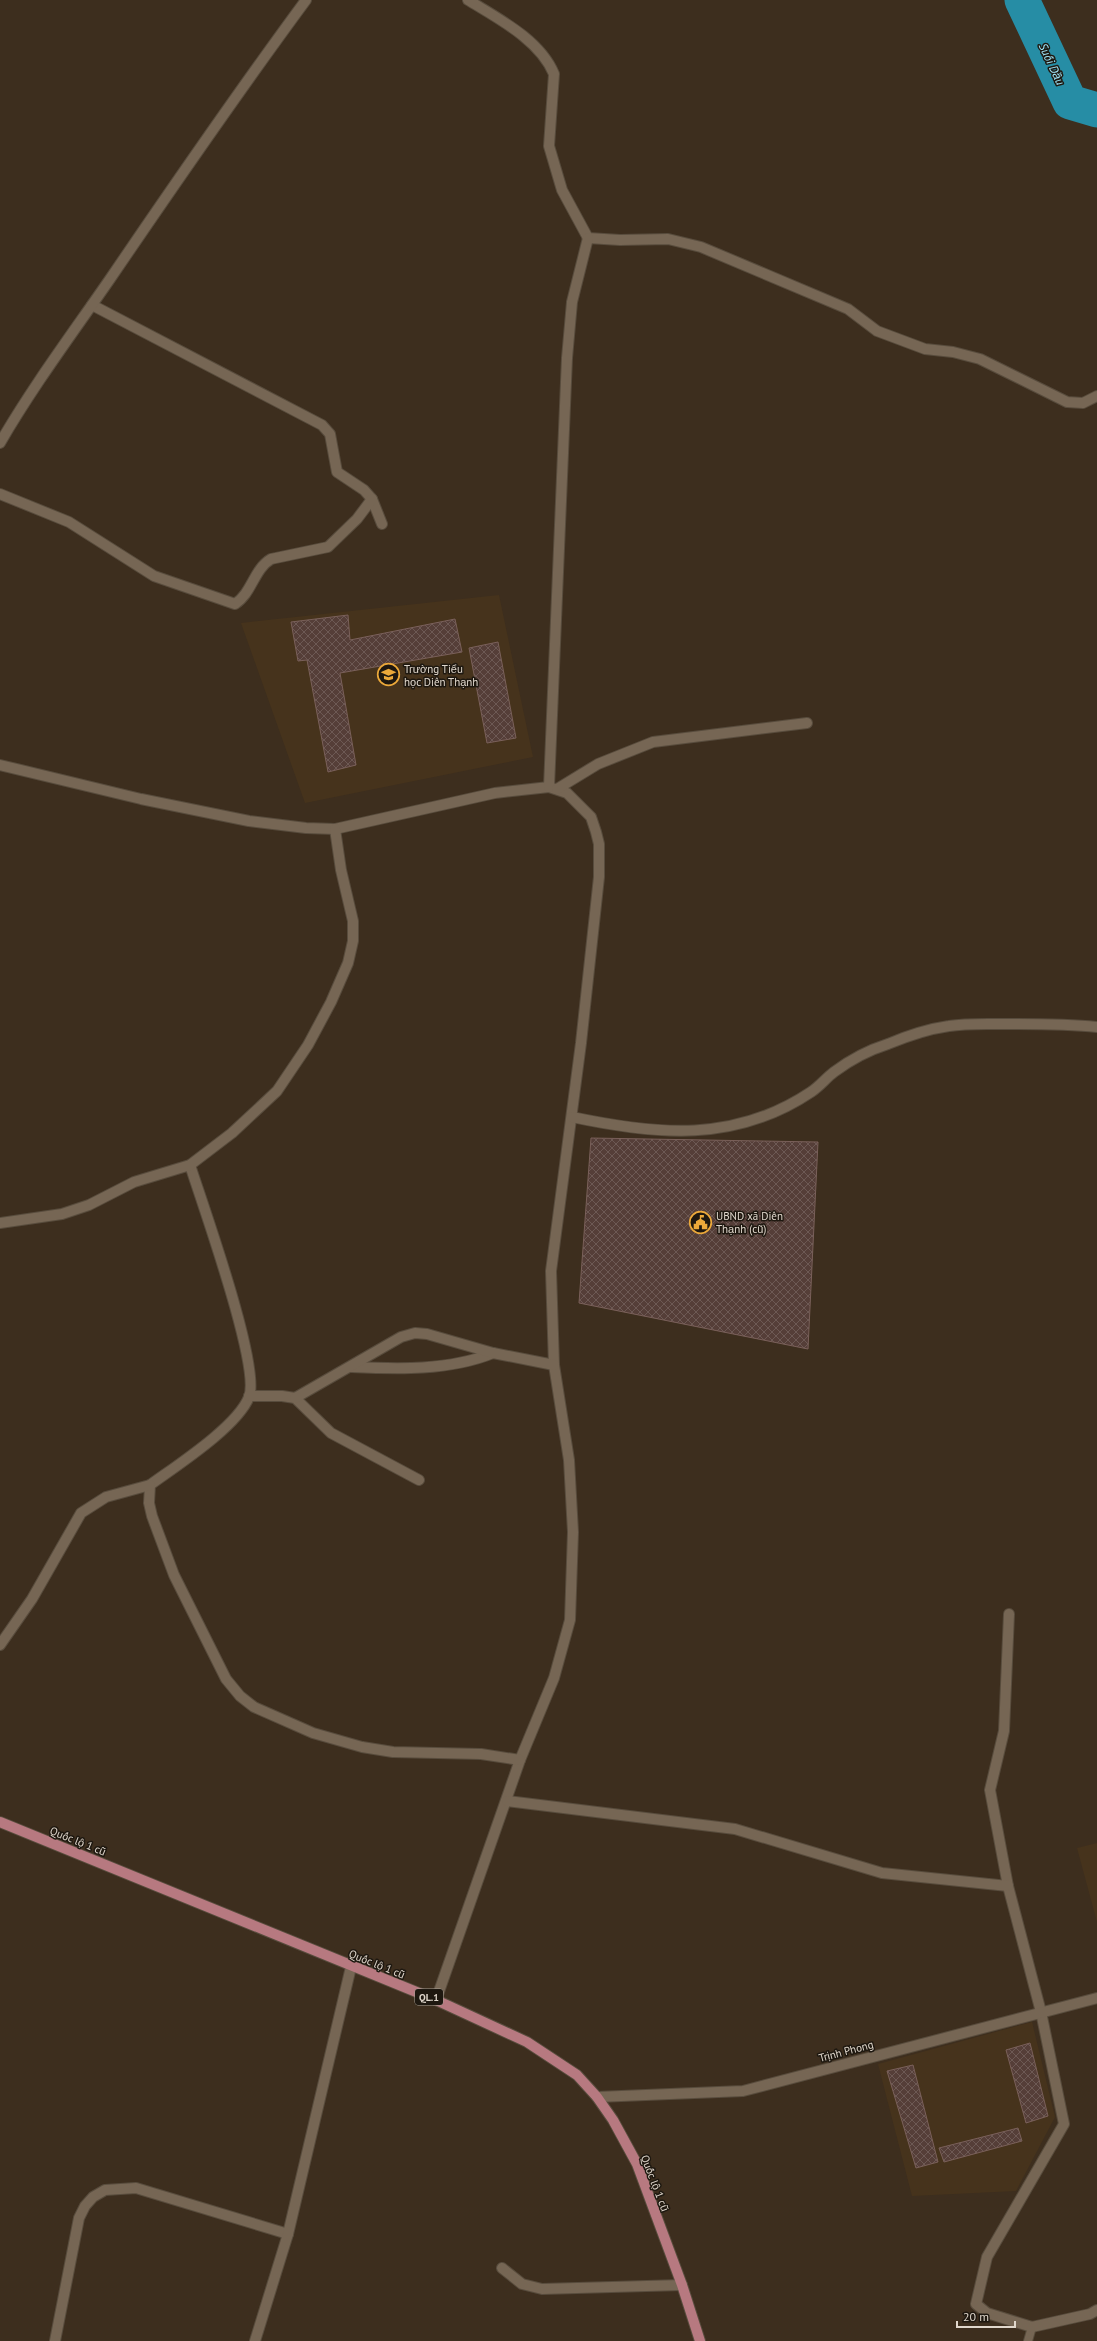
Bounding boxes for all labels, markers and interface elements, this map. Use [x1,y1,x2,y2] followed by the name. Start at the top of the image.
[1036,41,1068,87] water label: Suối Dầu
[375,662,401,688] school or university icon: Trường Tiểu học Diên Thạnh
[404,662,478,689] place label: Trường Tiểu học Diên Thạnh
[687,1209,713,1235] public building icon: UBND xã Diên Thạnh (cũ)
[716,1209,783,1236] place label: UBND xã Diên Thạnh (cũ)
[48,1823,108,1859] street label: Quốc lộ 1 cũ
[347,1946,407,1982] street label: Quốc lộ 1 cũ
[415,1989,443,2005] road number: QL.1
[817,2037,875,2065] street label: Trịnh Phong
[638,2153,672,2213] street label: Quốc lộ 1 cũ
[957,2303,1015,2329] scale bar
[963,2309,989,2324] text: 20 m

